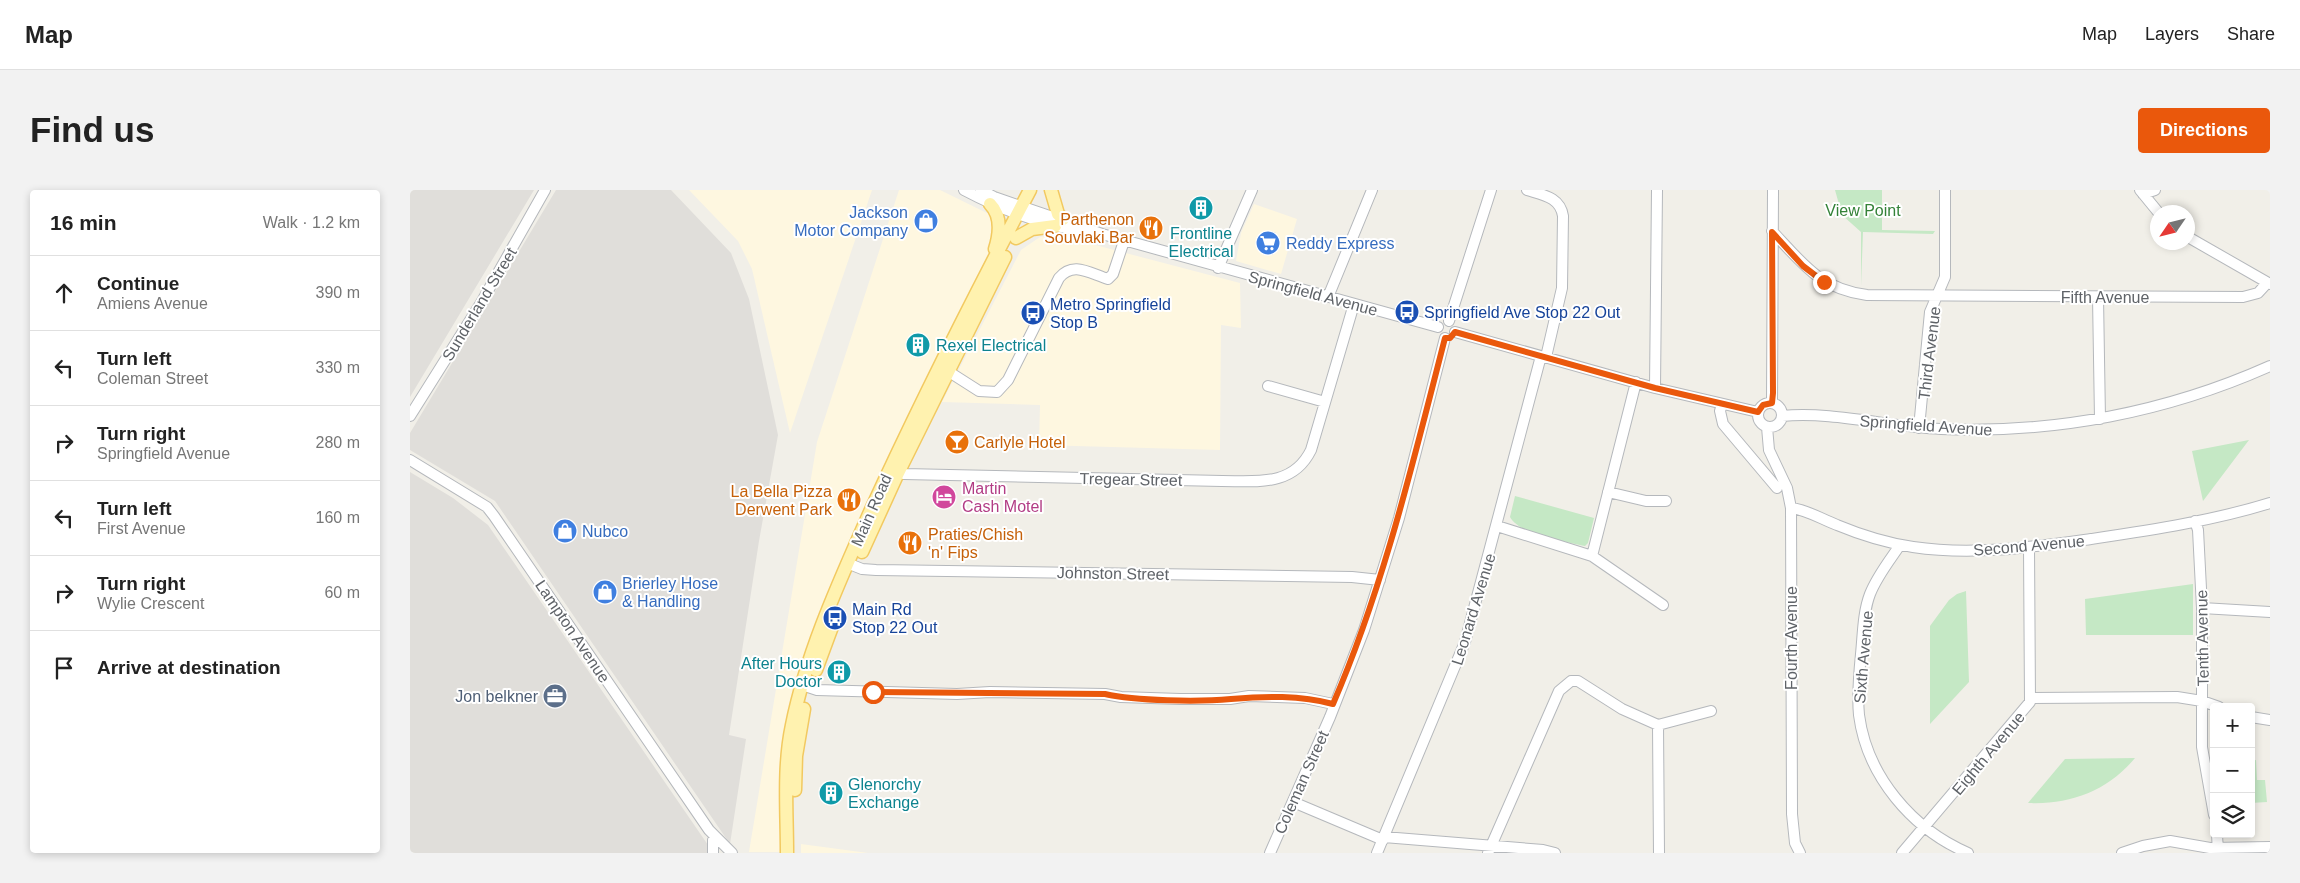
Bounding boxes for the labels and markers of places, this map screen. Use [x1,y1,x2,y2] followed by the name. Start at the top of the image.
[1188,195,1214,221] building icon: Frontline Electrical
[794,204,908,239] place label: Jackson Motor Company
[913,208,939,234] shop icon: Jackson Motor Company
[1044,211,1135,246] place label: Parthenon Souvlaki Bar
[1138,215,1164,241] restaurant icon: Parthenon Souvlaki Bar
[1169,225,1233,260] place label: Frontline Electrical
[1255,230,1281,256] supermarket icon: Reddy Express
[1286,235,1395,252] place label: Reddy Express
[1050,296,1171,331] place label: Metro Springfield Stop B
[1394,299,1420,325] bus stop icon: Springfield Ave Stop 22 Out
[1020,300,1046,326] bus stop icon: Metro Springfield Stop B
[1424,304,1621,321] place label: Springfield Ave Stop 22 Out
[905,332,931,358] building icon: Rexel Electrical
[936,337,1046,354] place label: Rexel Electrical
[944,429,970,455] bar icon: Carlyle Hotel
[974,434,1066,451] place label: Carlyle Hotel
[962,480,1043,515] place label: Martin Cash Motel
[731,483,833,518] place label: La Bella Pizza Derwent Park
[931,484,957,510] hotel icon: Martin Cash Motel
[836,487,862,513] restaurant icon: La Bella Pizza Derwent Park
[552,518,578,544] shop icon: Nubco
[582,523,628,540] place label: Nubco
[928,526,1023,561] place label: Praties/Chish 'n' Fips
[897,530,923,556] restaurant icon: Praties/Chish 'n' Fips
[622,575,718,610] place label: Brierley Hose & Handling
[592,579,618,605] shop icon: Brierley Hose & Handling
[852,601,938,636] place label: Main Rd Stop 22 Out
[822,605,848,631] bus stop icon: Main Rd Stop 22 Out
[741,655,823,690] place label: After Hours Doctor
[826,659,852,685] building icon: After Hours Doctor
[542,683,568,709] office icon: Jon belkner
[455,688,539,705] place label: Jon belkner
[848,776,921,811] place label: Glenorchy Exchange
[818,780,844,806] building icon: Glenorchy Exchange

